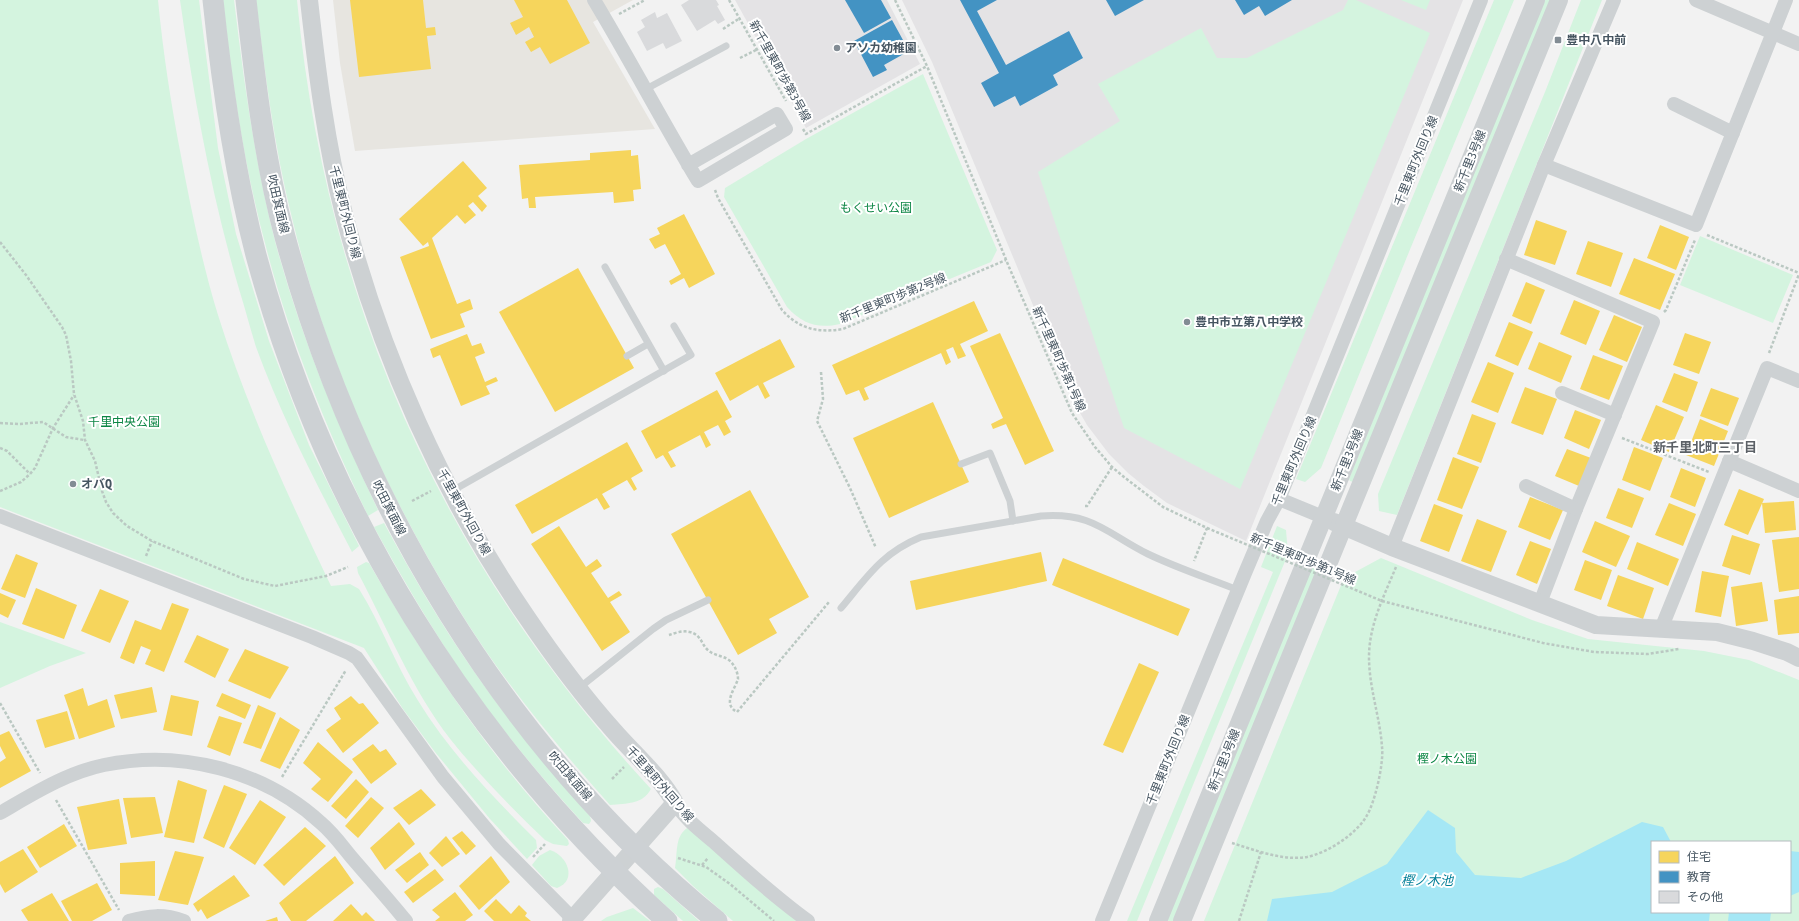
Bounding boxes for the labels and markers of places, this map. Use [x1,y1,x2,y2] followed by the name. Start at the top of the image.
[1566,33,1626,47] place label: 豊中八中前
[1553,35,1563,45] marker: 豊中八中前
[845,41,917,55] place label: アソカ幼稚園
[832,43,842,53] marker: アソカ幼稚園
[1195,315,1303,329] place label: 豊中市立第八中学校
[1182,317,1192,327] marker: 豊中市立第八中学校
[81,477,112,491] place label: オバQ
[68,479,78,489] marker: オバQ

